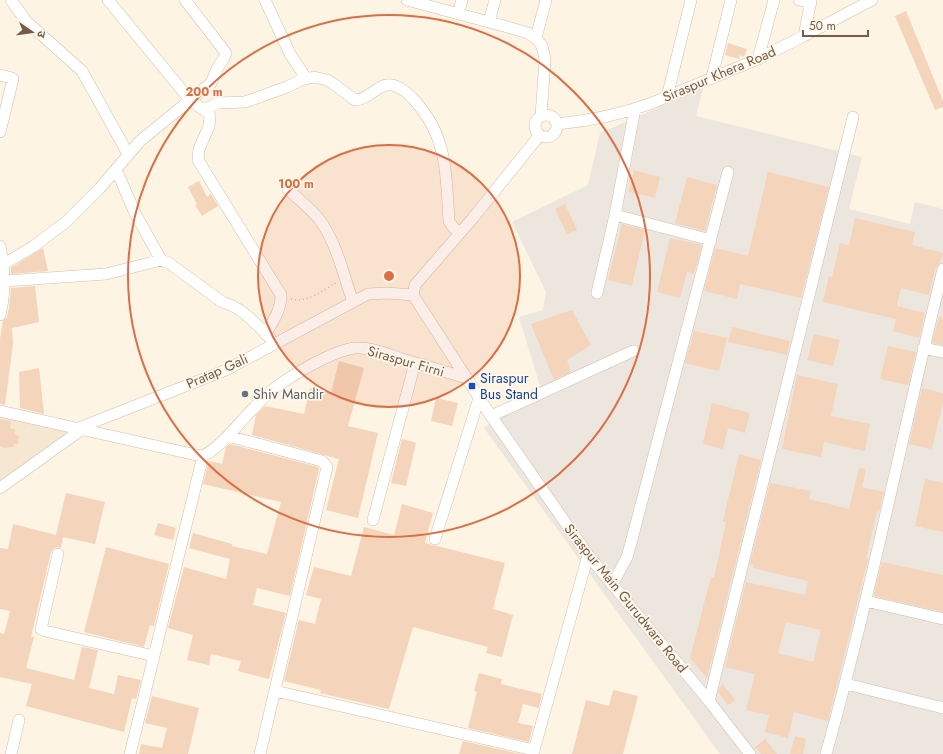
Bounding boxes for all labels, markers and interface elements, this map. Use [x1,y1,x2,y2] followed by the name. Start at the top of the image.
[12,12,52,52] north arrow
[803,12,868,38] scale bar
[809,17,836,35] text: 50 m
[33,29,50,40] text: उ
[659,41,779,107] street label: Siraspur Khera Road
[185,83,223,101] text: 200 m
[278,175,314,193] text: 100 m
[382,269,396,283] centre of rings
[365,340,447,382] street label: Siraspur Firni
[183,349,251,393] street label: Pratap Gali
[480,368,538,404] place label: Siraspur Bus Stand
[467,381,477,391] marker: Siraspur Bus Stand
[253,384,324,404] place label: Shiv Mandir
[240,389,250,399] marker: Shiv Mandir
[560,519,692,677] street label: Siraspur Main Gurudwara Road

